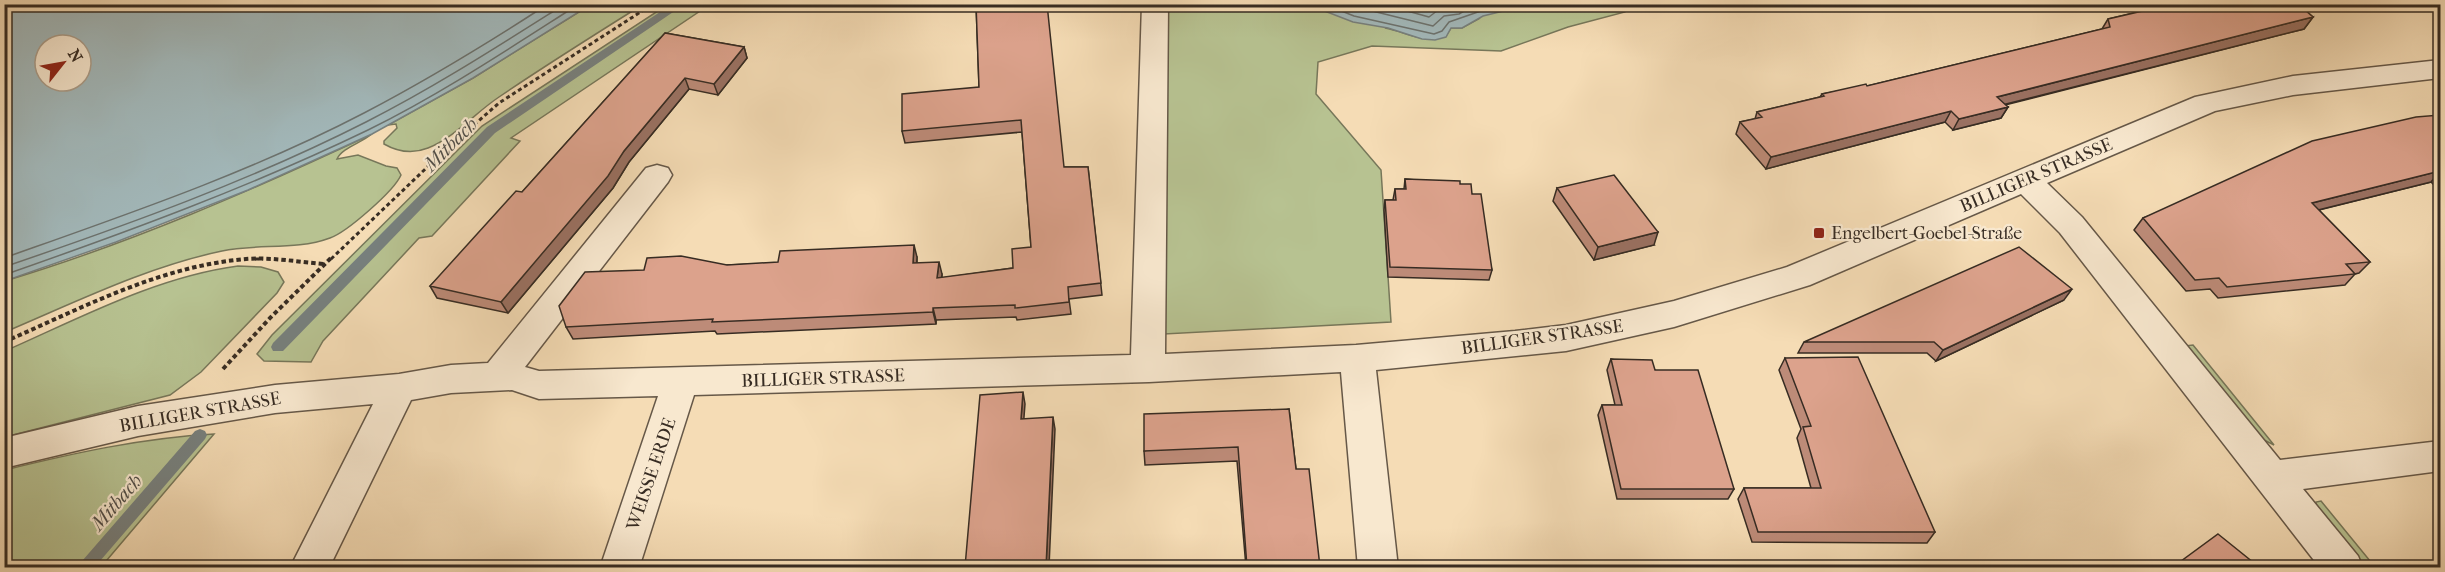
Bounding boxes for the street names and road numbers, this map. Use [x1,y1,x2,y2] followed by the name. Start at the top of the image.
[1957,134,2116,217] street label: BILLIGER STRASSE
[1460,316,1624,359] street label: BILLIGER STRASSE
[741,365,905,392] street label: BILLIGER STRASSE
[118,388,282,437] street label: BILLIGER STRASSE
[622,415,681,534] street label: WEISSE ERDE

